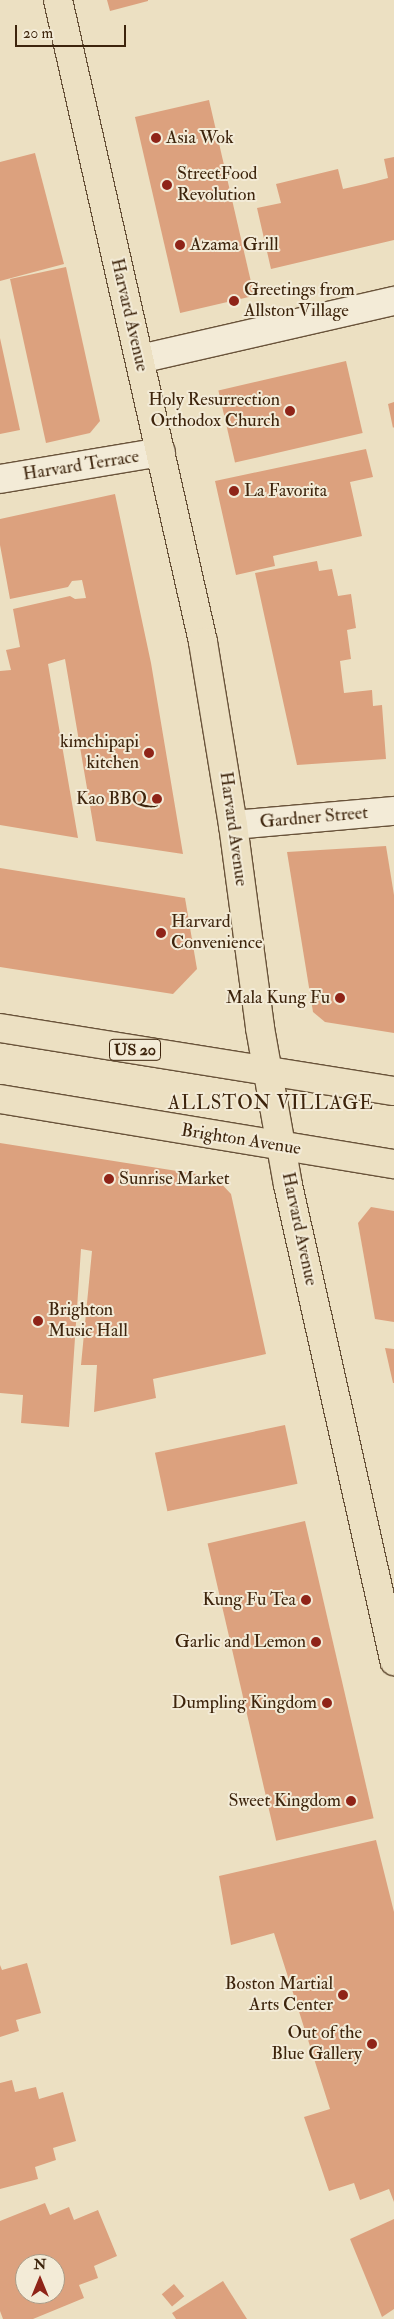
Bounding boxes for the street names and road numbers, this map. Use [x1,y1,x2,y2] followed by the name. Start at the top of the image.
[105,256,153,374] street label: Harvard Avenue
[21,446,141,486] street label: Harvard Terrace
[214,770,252,888] street label: Harvard Avenue
[259,803,369,833] street label: Gardner Street
[109,1036,161,1064] road number: US 20
[180,1120,302,1160] street label: Brighton Avenue
[276,1170,322,1288] street label: Harvard Avenue

